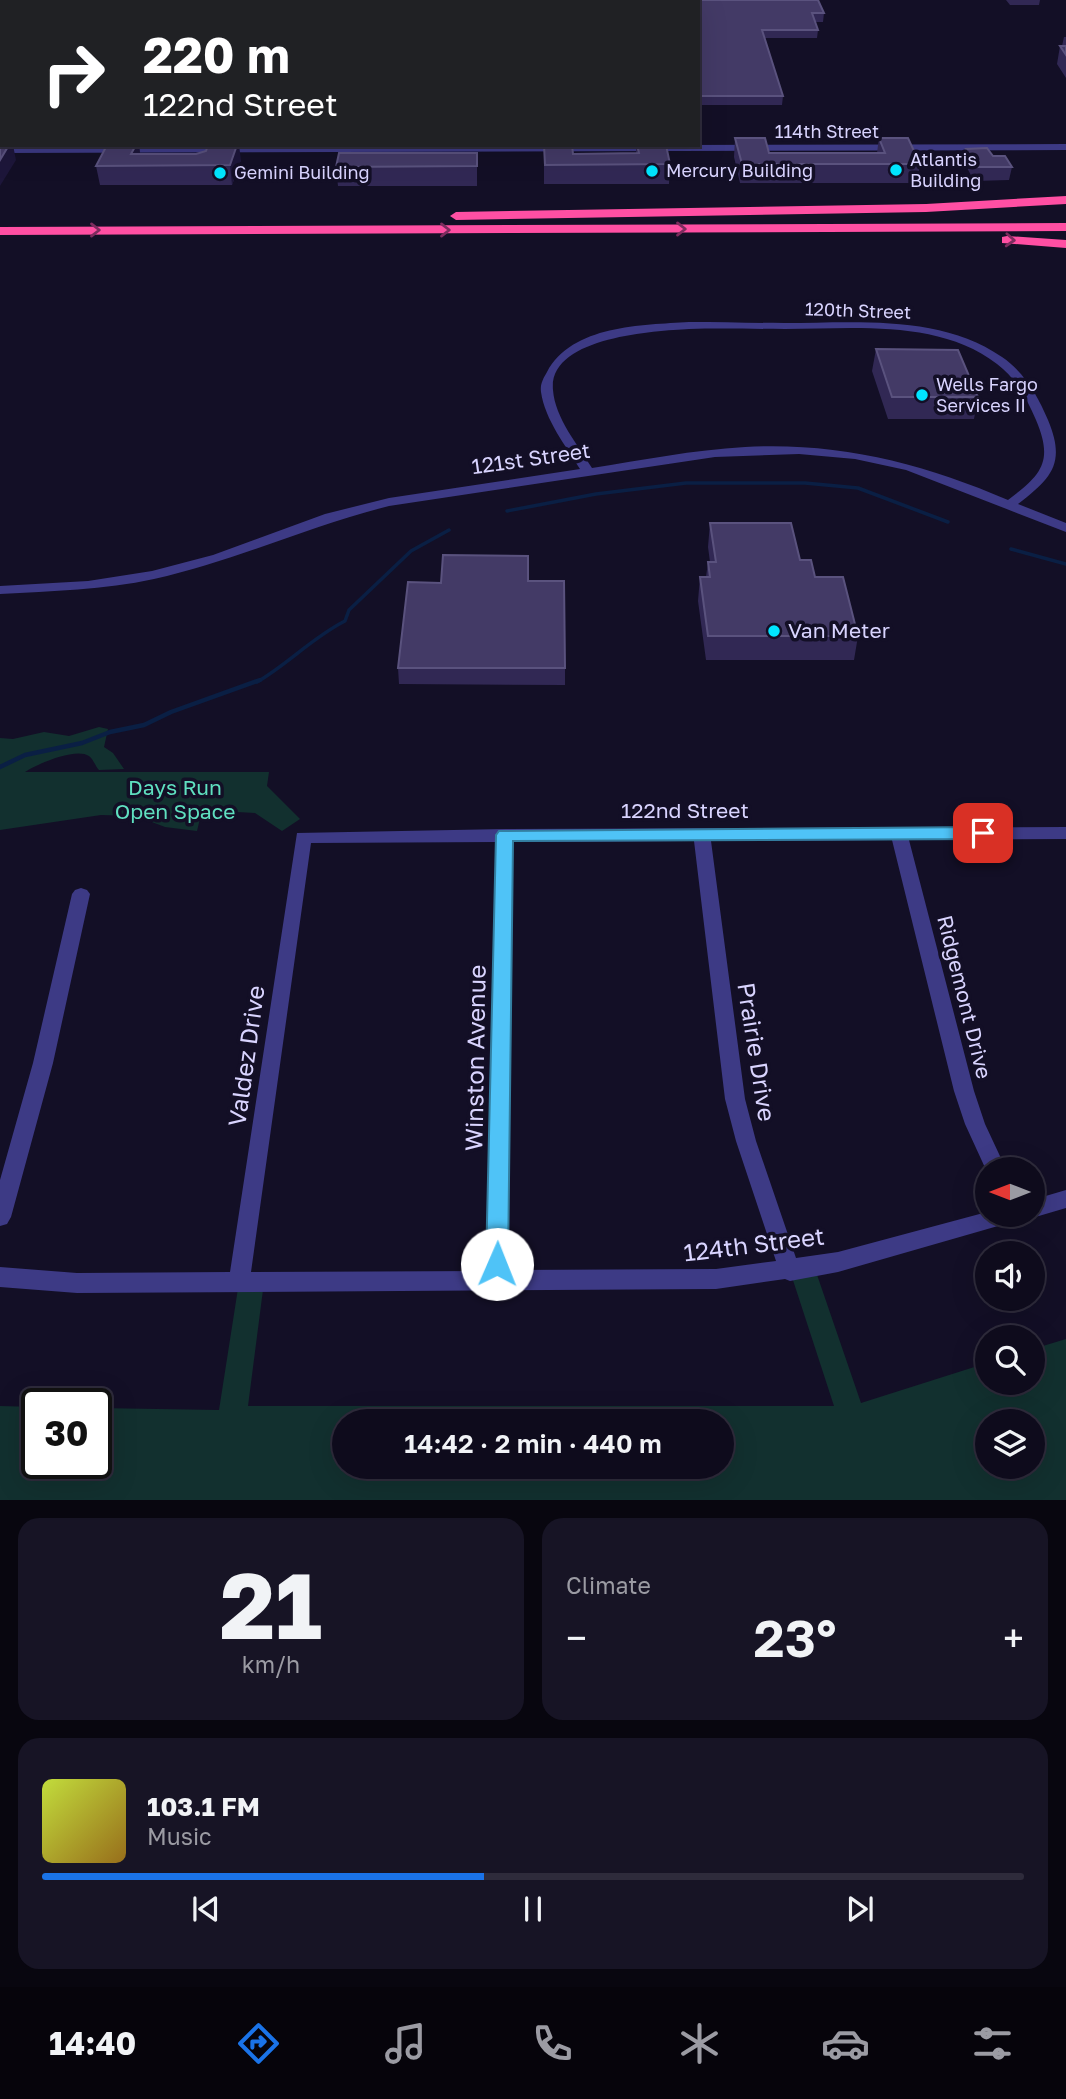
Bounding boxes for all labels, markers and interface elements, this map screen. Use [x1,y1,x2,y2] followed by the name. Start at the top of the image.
[143,25,290,84] text: 220 m
[28,28,119,119] icon: right
[143,85,338,123] text: 122nd Street
[775,120,879,142] street label: 114th Street
[910,148,981,191] place label: Atlantis Building
[666,159,813,181] place label: Mercury Building
[234,161,370,183] place label: Gemini Building
[888,162,904,178] marker: Atlantis Building
[644,163,660,179] marker: Mercury Building
[212,165,228,181] marker: Gemini Building
[676,221,687,237] one-way arrow
[90,222,101,238] one-way arrow
[440,222,451,238] one-way arrow
[1004,232,1015,247] one-way arrow
[804,297,912,323] street label: 120th Street
[936,373,1038,416] place label: Wells Fargo Services II
[914,387,930,403] marker: Wells Fargo Services II
[470,437,592,479] street label: 121st Street
[788,617,890,643] place label: Van Meter
[766,623,782,639] marker: Van Meter
[115,774,235,824] park label: Days Run Open Space
[621,797,749,823] street label: 122nd Street
[953,803,1013,863] pin
[964,814,1002,852] icon: arrive
[932,912,998,1081] street label: Ridgemont Drive
[458,965,491,1151] street label: Winston Avenue
[732,980,783,1123] street label: Prairie Drive
[221,983,270,1128] street label: Valdez Drive
[975,1157,1045,1227] north arrow
[975,1157,1045,1479] map controls
[682,1220,826,1267] street label: 124th Street
[460,1227,534,1301] position arrow
[975,1241,1045,1311] button: sound
[975,1325,1045,1395] button: search
[21,1388,112,1479] speed limit sign: 30
[975,1409,1045,1479] button: layers
[404,1428,662,1459] text: 14:42 · 2 min · 440 m
[220,1550,322,1659] text: 21
[566,1571,651,1599] text: Climate
[754,1606,836,1668] text: 23°
[566,1615,587,1660] text: −
[1003,1615,1024,1660] text: +
[242,1650,300,1678] text: km/h
[147,1791,260,1822] text: 103.1 FM
[147,1822,212,1850] text: Music
[187,1890,225,1928] icon: previous
[514,1890,552,1928] icon: pause
[841,1890,879,1928] icon: next
[234,2019,283,2068] icon: directions
[381,2019,430,2068] icon: music
[528,2019,577,2068] icon: phone
[675,2019,724,2068] icon: climate
[821,2019,870,2068] icon: car
[968,2019,1017,2068] icon: filters
[49,2024,136,2062] text: 14:40

